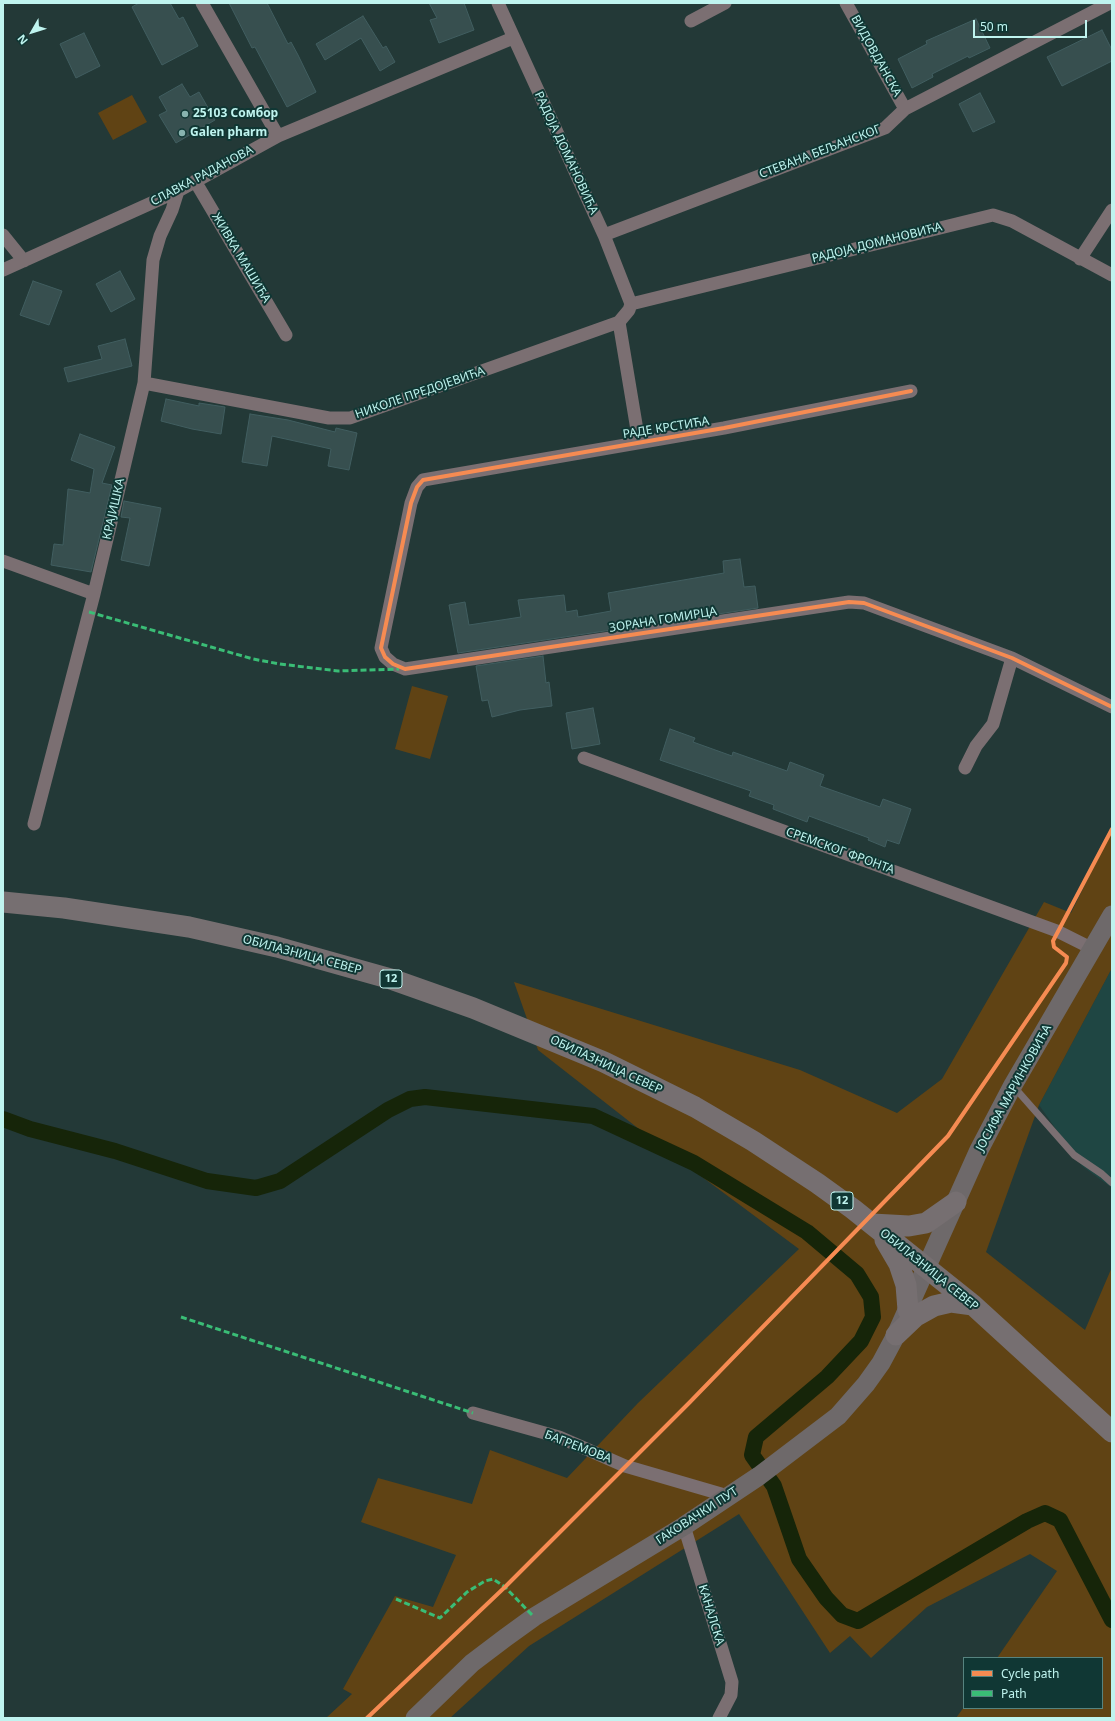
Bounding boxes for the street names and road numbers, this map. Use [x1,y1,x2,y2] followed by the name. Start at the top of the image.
[848,13,904,99] street label: ВИДОВДАНСКА
[531,89,601,217] street label: РАДОЈА ДОМАНОВИЋА
[757,122,883,182] street label: СТЕВАНА БЕЉАНСКОГ
[148,143,256,209] street label: СЛАВКА РАДАНОВА
[208,210,274,306] street label: ЖИВКА МАШИЋА
[810,220,944,266] street label: РАДОЈА ДОМАНОВИЋА
[353,364,487,422] street label: НИКОЛЕ ПРЕДОЈЕВИЋА
[622,414,710,442] street label: РАДЕ КРСТИЋА
[100,477,128,541] street label: КРАЈИШКА
[608,604,718,636] street label: ЗОРАНА ГОМИРЦА
[784,825,896,877] street label: СРЕМСКОГ ФРОНТА
[241,932,363,978] street label: ОБИЛАЗНИЦА СЕВЕР
[380,970,402,988] road number: 12
[973,1022,1055,1154] street label: ЈОСИФА МАРИНКОВИЋА
[548,1033,664,1097] street label: ОБИЛАЗНИЦА СЕВЕР
[831,1192,853,1210] road number: 12
[877,1226,981,1314] street label: ОБИЛАЗНИЦА СЕВЕР
[542,1428,614,1466] street label: БАГРЕМОВА
[653,1484,741,1548] street label: ГАКОВАЧКИ ПУТ
[695,1583,727,1647] street label: КАНАЛСКА

